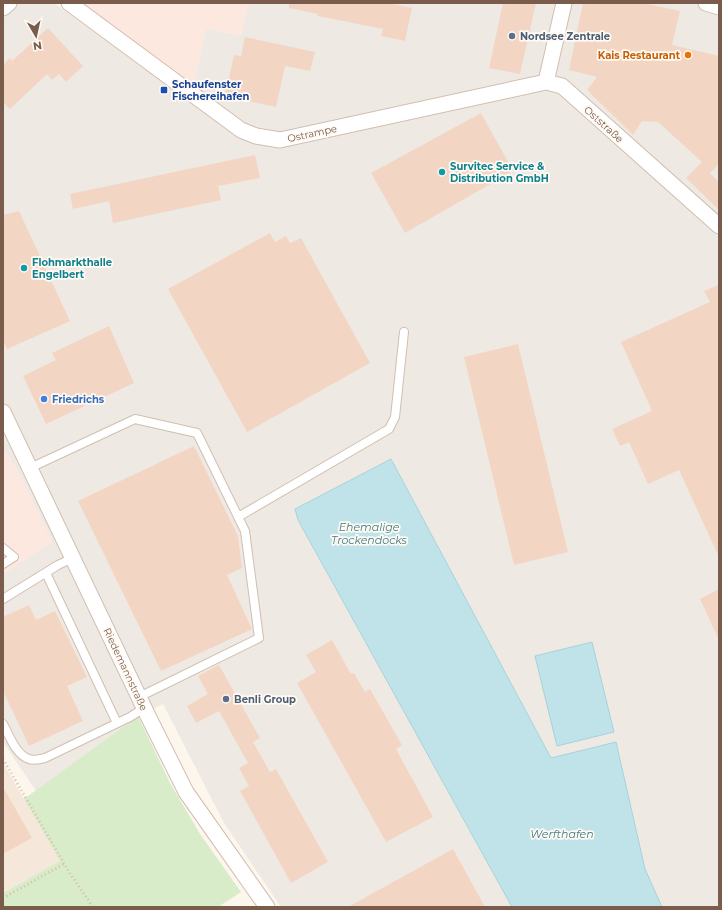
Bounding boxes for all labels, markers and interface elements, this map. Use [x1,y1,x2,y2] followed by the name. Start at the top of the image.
[16,16,56,56] north arrow
[520,30,610,43] place label: Nordsee Zentrale
[507,31,517,41] marker: Nordsee Zentrale
[32,38,43,53] text: N
[598,49,681,62] place label: Kais Restaurant
[683,50,693,60] marker: Kais Restaurant
[172,78,250,103] place label: Schaufenster Fischereihafen
[159,85,169,95] marker: Schaufenster Fischereihafen
[581,103,626,145] street label: Oststraße
[286,122,338,145] street label: Ostrampe
[450,160,549,185] place label: Survitec Service & Distribution GmbH
[437,167,447,177] marker: Survitec Service & Distribution GmbH
[32,256,112,281] place label: Flohmarkthalle Engelbert
[19,263,29,273] marker: Flohmarkthalle Engelbert
[52,393,105,406] place label: Friedrichs
[39,394,49,404] marker: Friedrichs
[331,520,408,547] water label: Ehemalige Trockendocks
[101,626,150,713] street label: Riedemannstraße
[234,693,296,706] place label: Benli Group
[221,694,231,704] marker: Benli Group
[530,827,594,841] water label: Werfthafen

